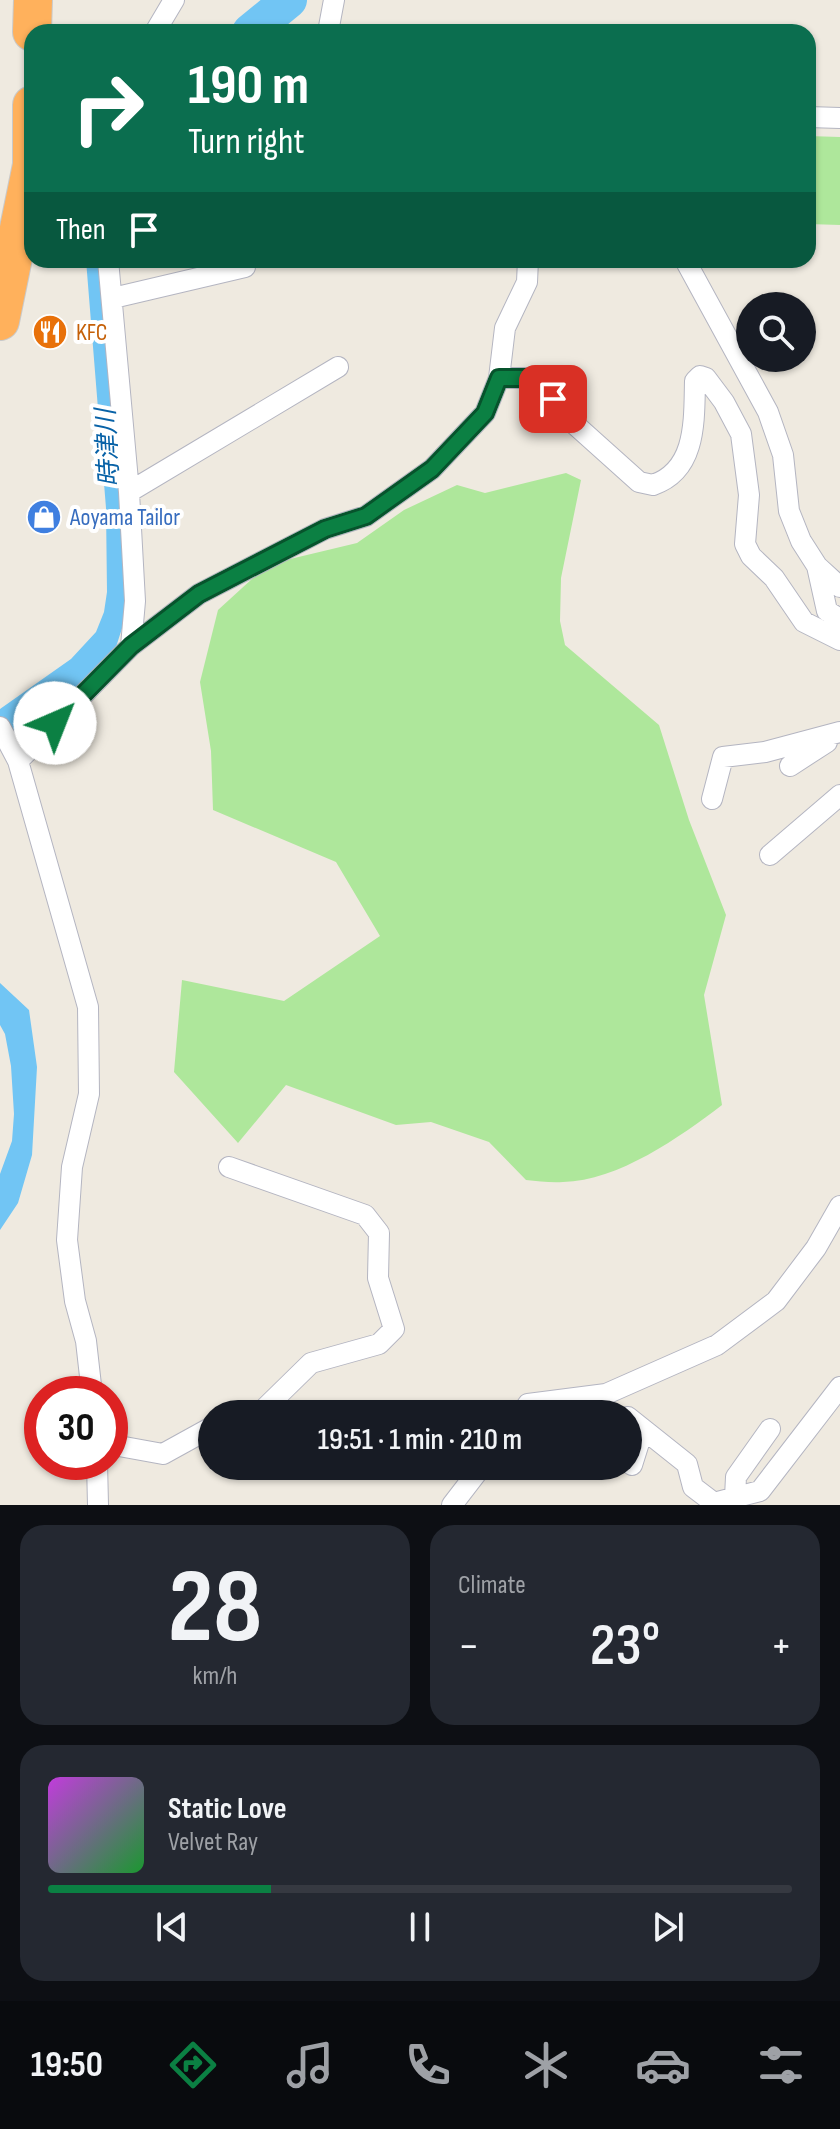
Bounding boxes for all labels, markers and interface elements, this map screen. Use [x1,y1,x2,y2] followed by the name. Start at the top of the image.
[188,53,309,120] text: 190 m
[56,56,160,160] icon: right
[188,121,305,164] text: Turn right
[122,208,166,252] icon: arrive
[56,212,106,248] text: Then
[736,292,816,372] map controls
[736,292,816,372] button: search
[31,313,69,351] restaurant icon: KFC
[76,318,108,347] place label: KFC
[519,365,587,433] pin
[531,377,575,421] icon: arrive
[91,405,126,488] water label: 時津川
[25,498,63,536] shop icon: Aoyama Tailor
[69,503,180,532] place label: Aoyama Tailor
[13,681,97,765] position arrow
[24,1376,128,1480] speed limit sign: 30
[318,1422,522,1458] text: 19:51 · 1 min · 210 m
[168,1546,262,1671] text: 28
[458,1570,526,1601] text: Climate
[590,1610,660,1682] text: 23°
[458,1620,480,1673] text: −
[770,1620,792,1673] text: +
[193,1661,237,1692] text: km/h
[168,1791,287,1827] text: Static Love
[168,1827,258,1858] text: Velvet Ray
[150,1905,194,1949] icon: previous
[398,1905,442,1949] icon: pause
[646,1905,690,1949] icon: next
[165,2037,221,2093] icon: directions
[282,2037,338,2093] icon: music
[400,2037,456,2093] icon: phone
[518,2037,574,2093] icon: climate
[635,2037,691,2093] icon: car
[753,2037,809,2093] icon: filters
[31,2044,103,2087] text: 19:50

